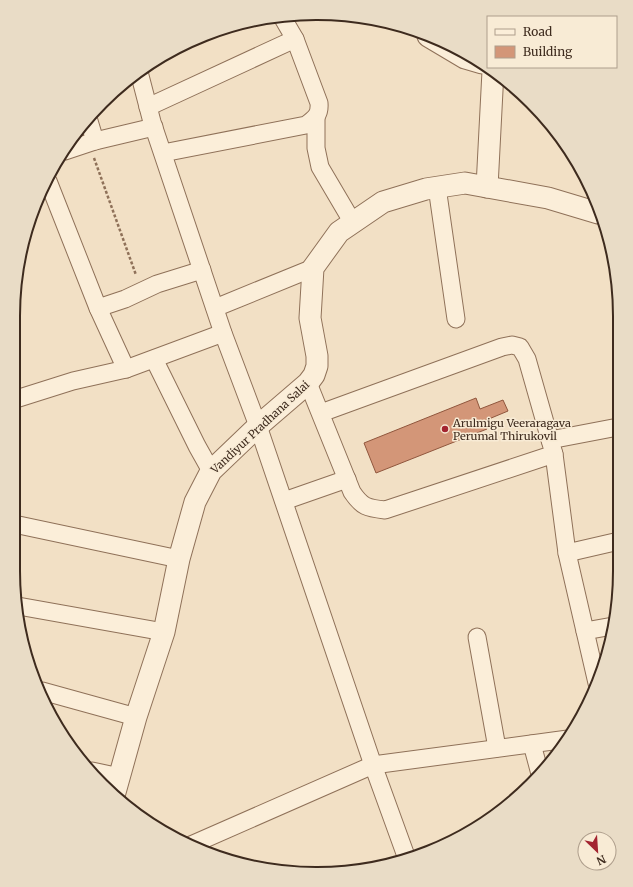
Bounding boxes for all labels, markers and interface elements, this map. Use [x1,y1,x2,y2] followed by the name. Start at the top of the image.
[487,16,617,68] legend
[523,24,552,39] text: Road
[523,44,573,59] text: Building
[207,377,313,477] street label: Vandiyur Pradhana Salai
[452,416,571,443] place label: Arulmigu Veeraragava Perumal Thirukovil
[440,424,450,434] marker: Arulmigu Veeraragava Perumal Thirukovil
[577,831,617,871] north arrow
[594,852,608,868] text: N

